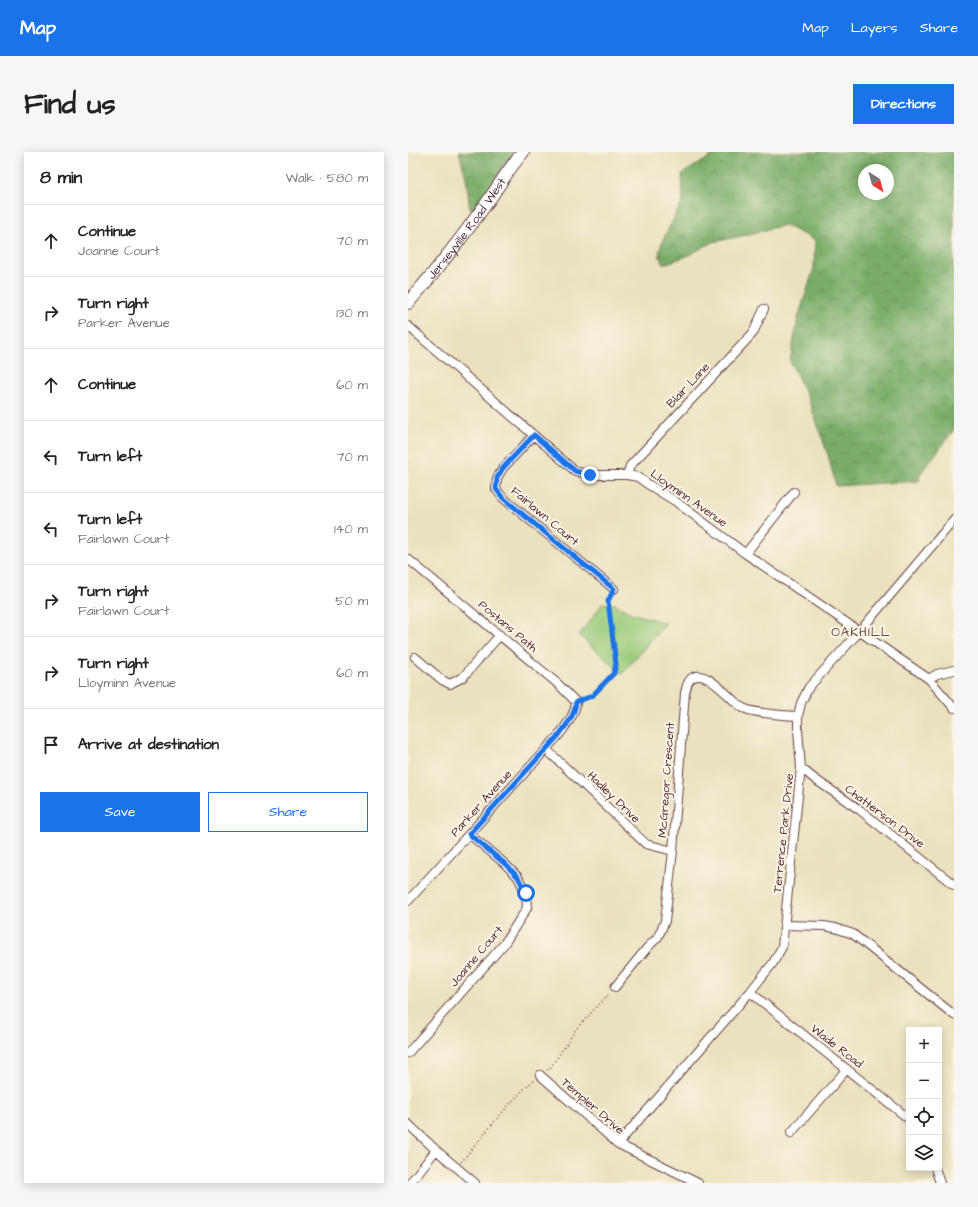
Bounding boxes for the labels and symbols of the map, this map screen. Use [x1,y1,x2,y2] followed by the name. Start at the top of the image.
[858,164,894,200] north arrow
[424,174,510,283] street label: Jerseyville Road West
[663,358,714,412] street label: Blair Lane
[646,465,731,532] street label: Lloyminn Avenue
[581,466,599,484] route end
[507,483,582,550] street label: Fairlawn Court
[474,596,541,656] street label: Postans Path
[831,623,891,641] district label: OAKHILL
[654,721,680,838] street label: McGregor Crescent
[447,766,516,840] street label: Parker Avenue
[583,768,644,828] street label: Hadley Drive
[769,772,798,894] street label: Terrence Park Drive
[841,781,929,852] street label: Chatterson Drive
[517,884,535,902] route start
[446,922,507,991] street label: Joanne Court
[807,1020,867,1072] street label: Wade Road
[557,1074,628,1139] street label: Templer Drive

